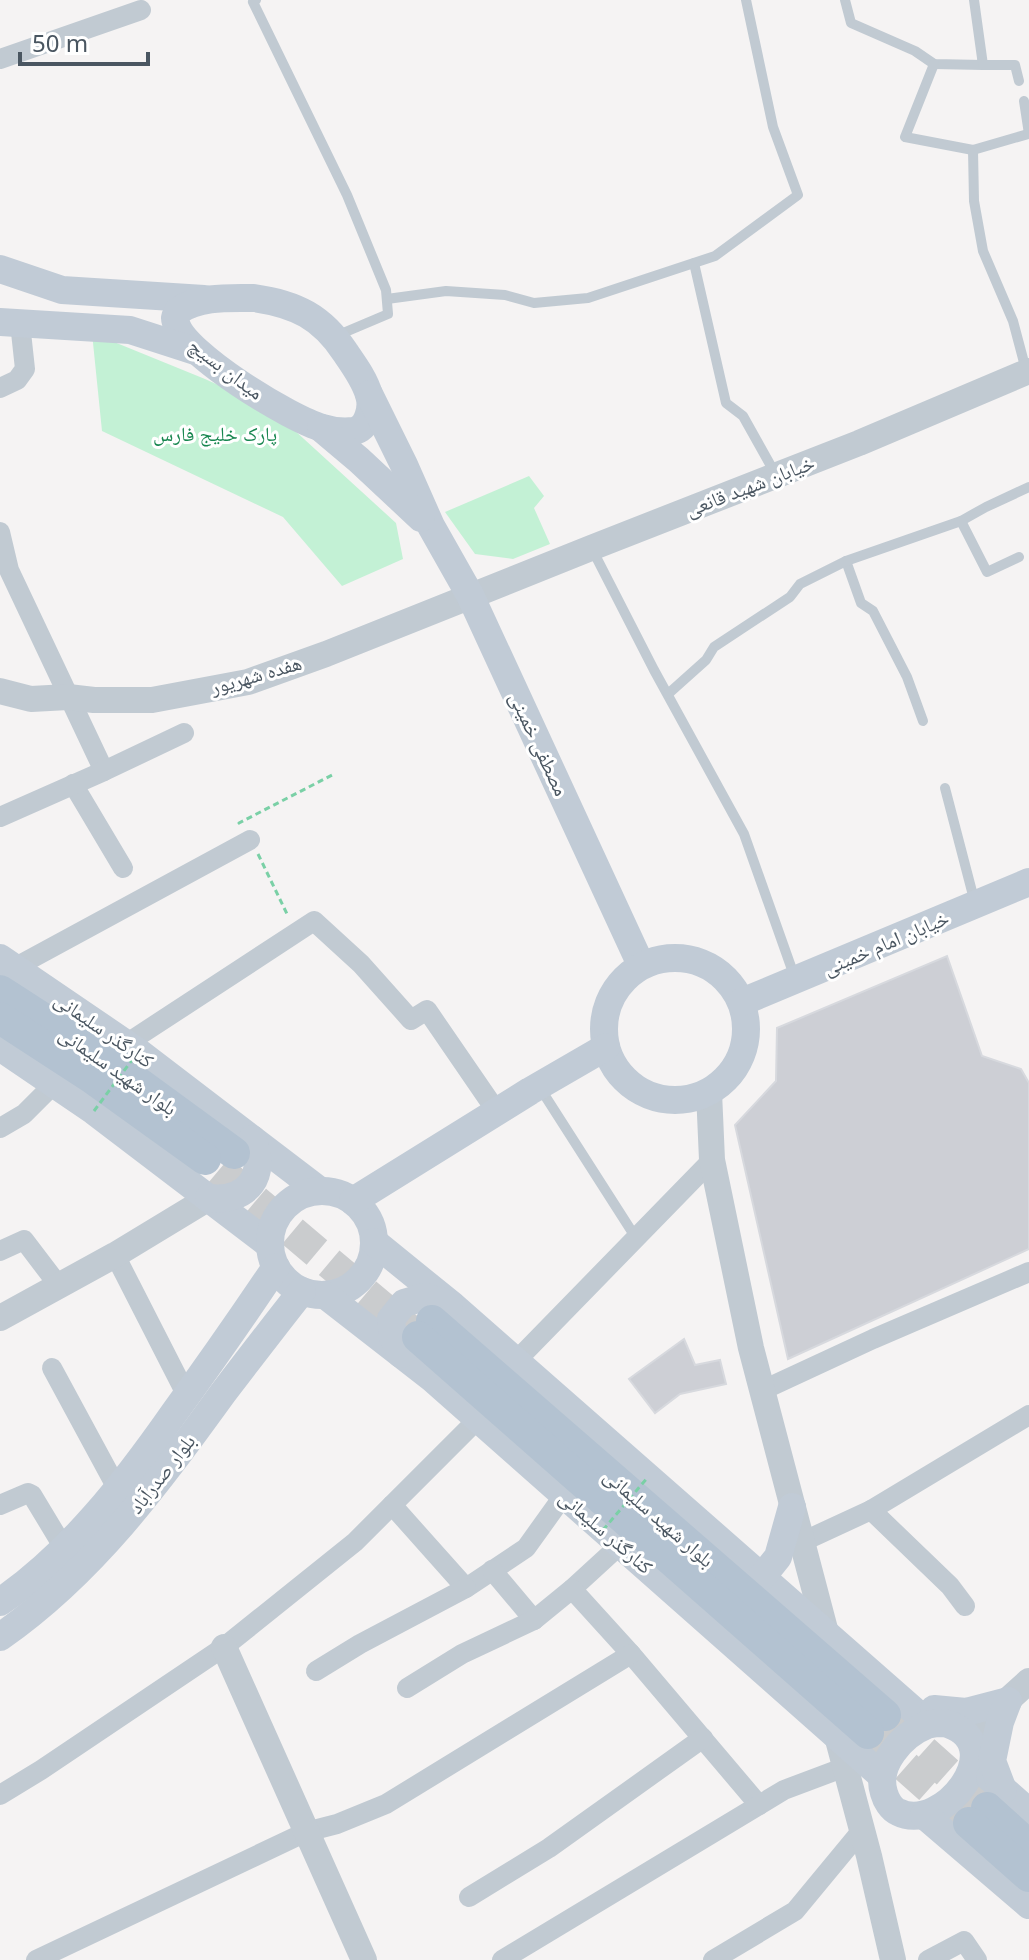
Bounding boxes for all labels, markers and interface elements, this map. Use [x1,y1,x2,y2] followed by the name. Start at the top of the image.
[20,16,148,66] scale bar
[32,26,88,59] text: 50 m
[184,332,269,405] street label: میدان بسیچ
[153,420,277,447] park label: پارک خلیج فارس
[681,448,818,523] street label: خیابان شهید قانعی
[206,649,305,701] street label: هفده شهریور
[504,687,575,800] street label: مصطفی خمینی
[819,904,953,982] street label: خیابان امام خمینی
[49,985,159,1074] street label: کنارگذر سلیمانی
[54,1020,183,1121] street label: بلوار شهید سلیمانی
[122,1428,201,1519] street label: بلوار صدرآباد
[598,1462,720,1573] street label: بلوار شهید سلیمانی
[554,1484,659,1580] street label: کنارگذر سلیمانی

